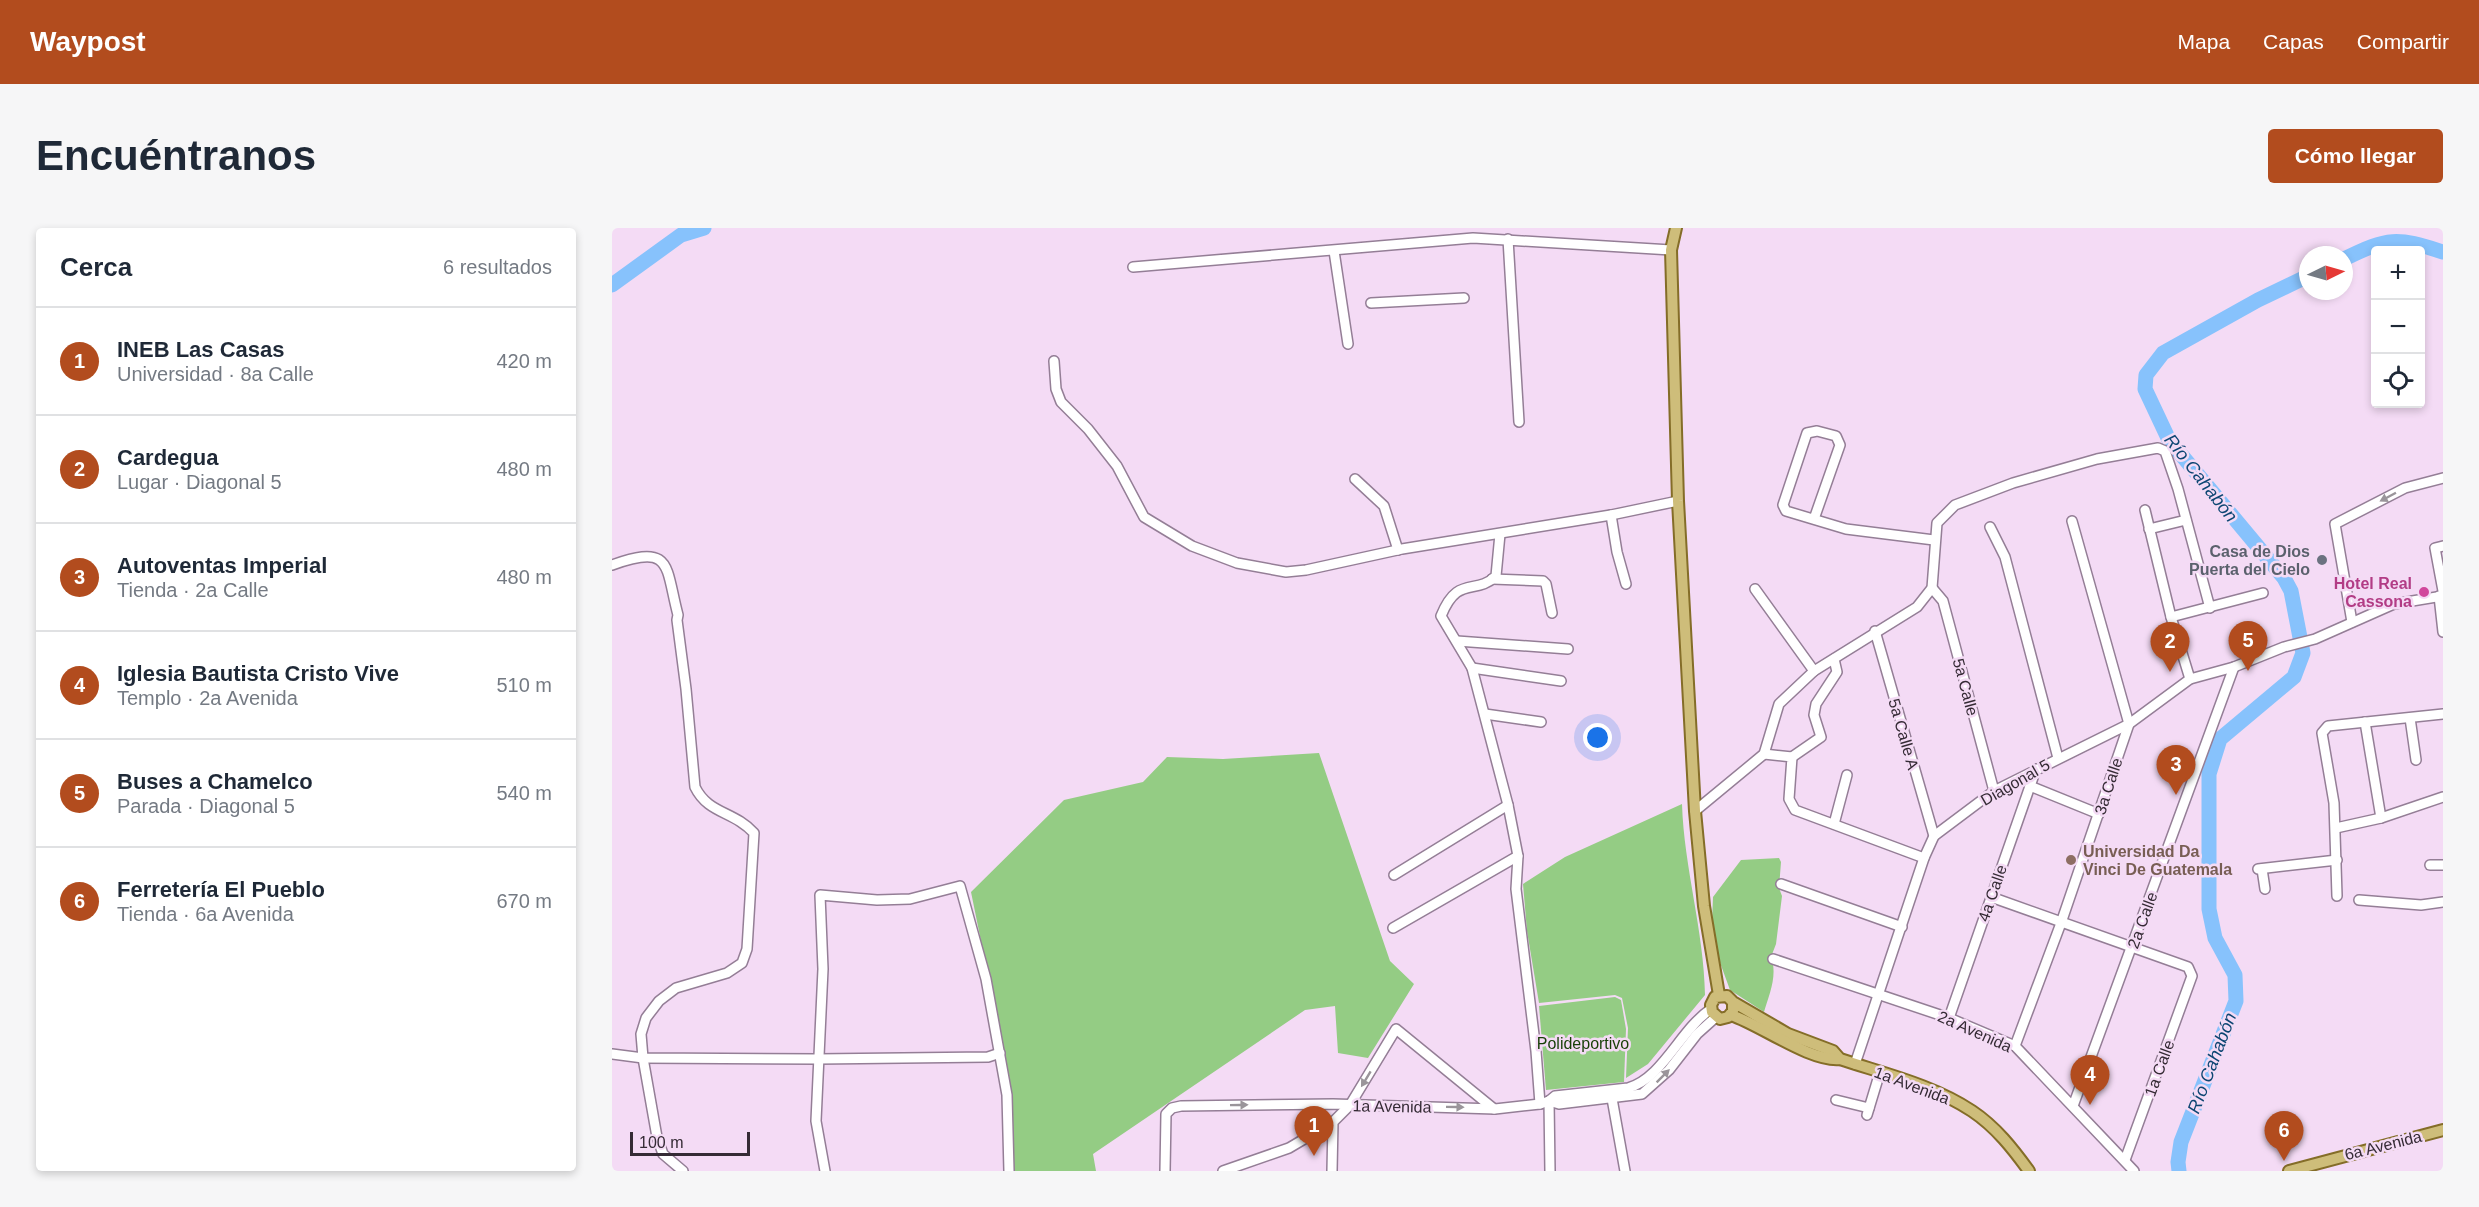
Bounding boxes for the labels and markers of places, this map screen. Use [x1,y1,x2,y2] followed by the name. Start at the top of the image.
[2189,543,2310,578] place label: Casa de Dios Puerta del Cielo
[2315,553,2329,567] marker: Casa de Dios Puerta del Cielo
[2334,575,2412,610] place label: Hotel Real Cassona
[2417,585,2431,599] marker: Hotel Real Cassona
[2150,622,2190,672] pin: 2
[2228,622,2268,671] pin: 5
[2156,746,2196,795] pin: 3
[2083,843,2232,878] place label: Universidad Da Vinci De Guatemala
[2064,853,2078,867] marker: Universidad Da Vinci De Guatemala
[2070,1056,2110,1105] pin: 4
[1294,1106,1334,1156] pin: 1
[2264,1112,2304,1161] pin: 6

